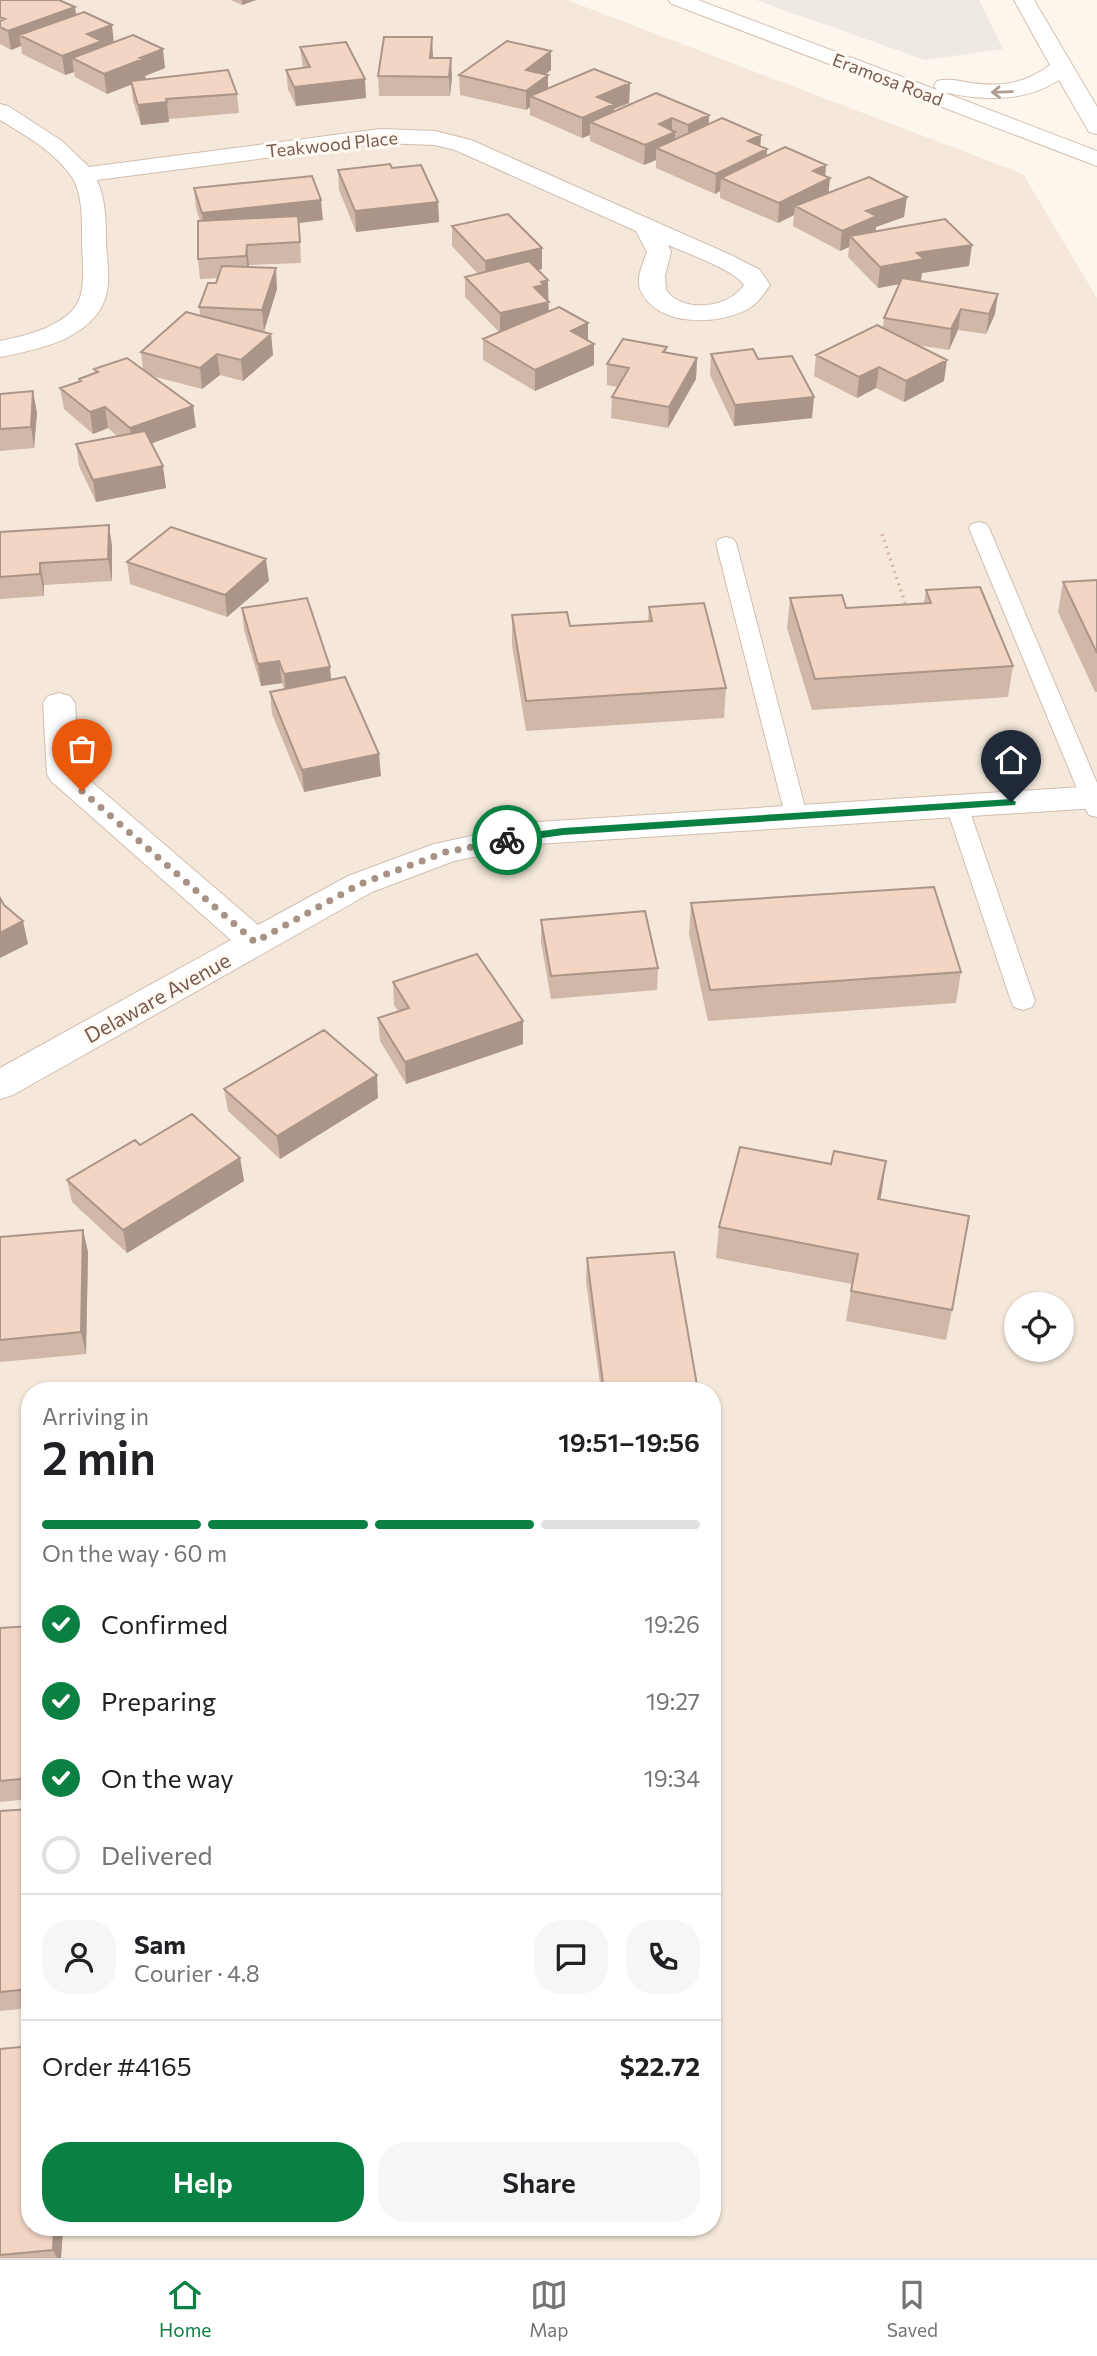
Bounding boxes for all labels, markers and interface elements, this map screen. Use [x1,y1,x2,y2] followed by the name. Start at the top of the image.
[830,48,946,110] street label: Eramosa Road
[991,85,1014,98] one-way arrow
[265,126,399,162] street label: Teakwood Place
[52,719,112,791] pin
[63,730,101,768] icon: bag
[981,730,1041,802] pin
[992,741,1030,779] icon: home
[472,805,542,875] courier
[488,821,526,859] icon: bike
[80,946,234,1048] street label: Delaware Avenue
[1004,1292,1074,1362] map controls
[1004,1292,1074,1362] button: locate
[42,1402,149,1430] text: Arriving in
[558,1426,700,1457] text: 19:51–19:56
[42,1428,156,1484] text: 2 min
[42,1539,227,1567] text: On the way · 60 m
[42,1605,80,1643] icon: check
[101,1608,228,1639] text: Confirmed
[644,1610,700,1638] text: 19:26
[42,1682,80,1720] icon: check
[101,1685,216,1716] text: Preparing
[646,1687,700,1715] text: 19:27
[42,1759,80,1797] icon: check
[101,1762,234,1793] text: On the way
[644,1764,700,1792] text: 19:34
[101,1839,212,1870] text: Delivered
[42,1920,116,1994] button: person
[534,1920,608,1994] button: chat
[626,1920,700,1994] button: phone
[134,1928,186,1959] text: Sam
[134,1959,260,1987] text: Courier · 4.8
[42,2050,192,2081] text: Order #4165
[620,2050,700,2081] text: $22.72
[42,2142,364,2222] button: Help
[378,2142,700,2222] button: Share
[159,2276,211,2341] tab: Home
[529,2276,569,2341] tab: Map
[887,2276,938,2341] tab: Saved

